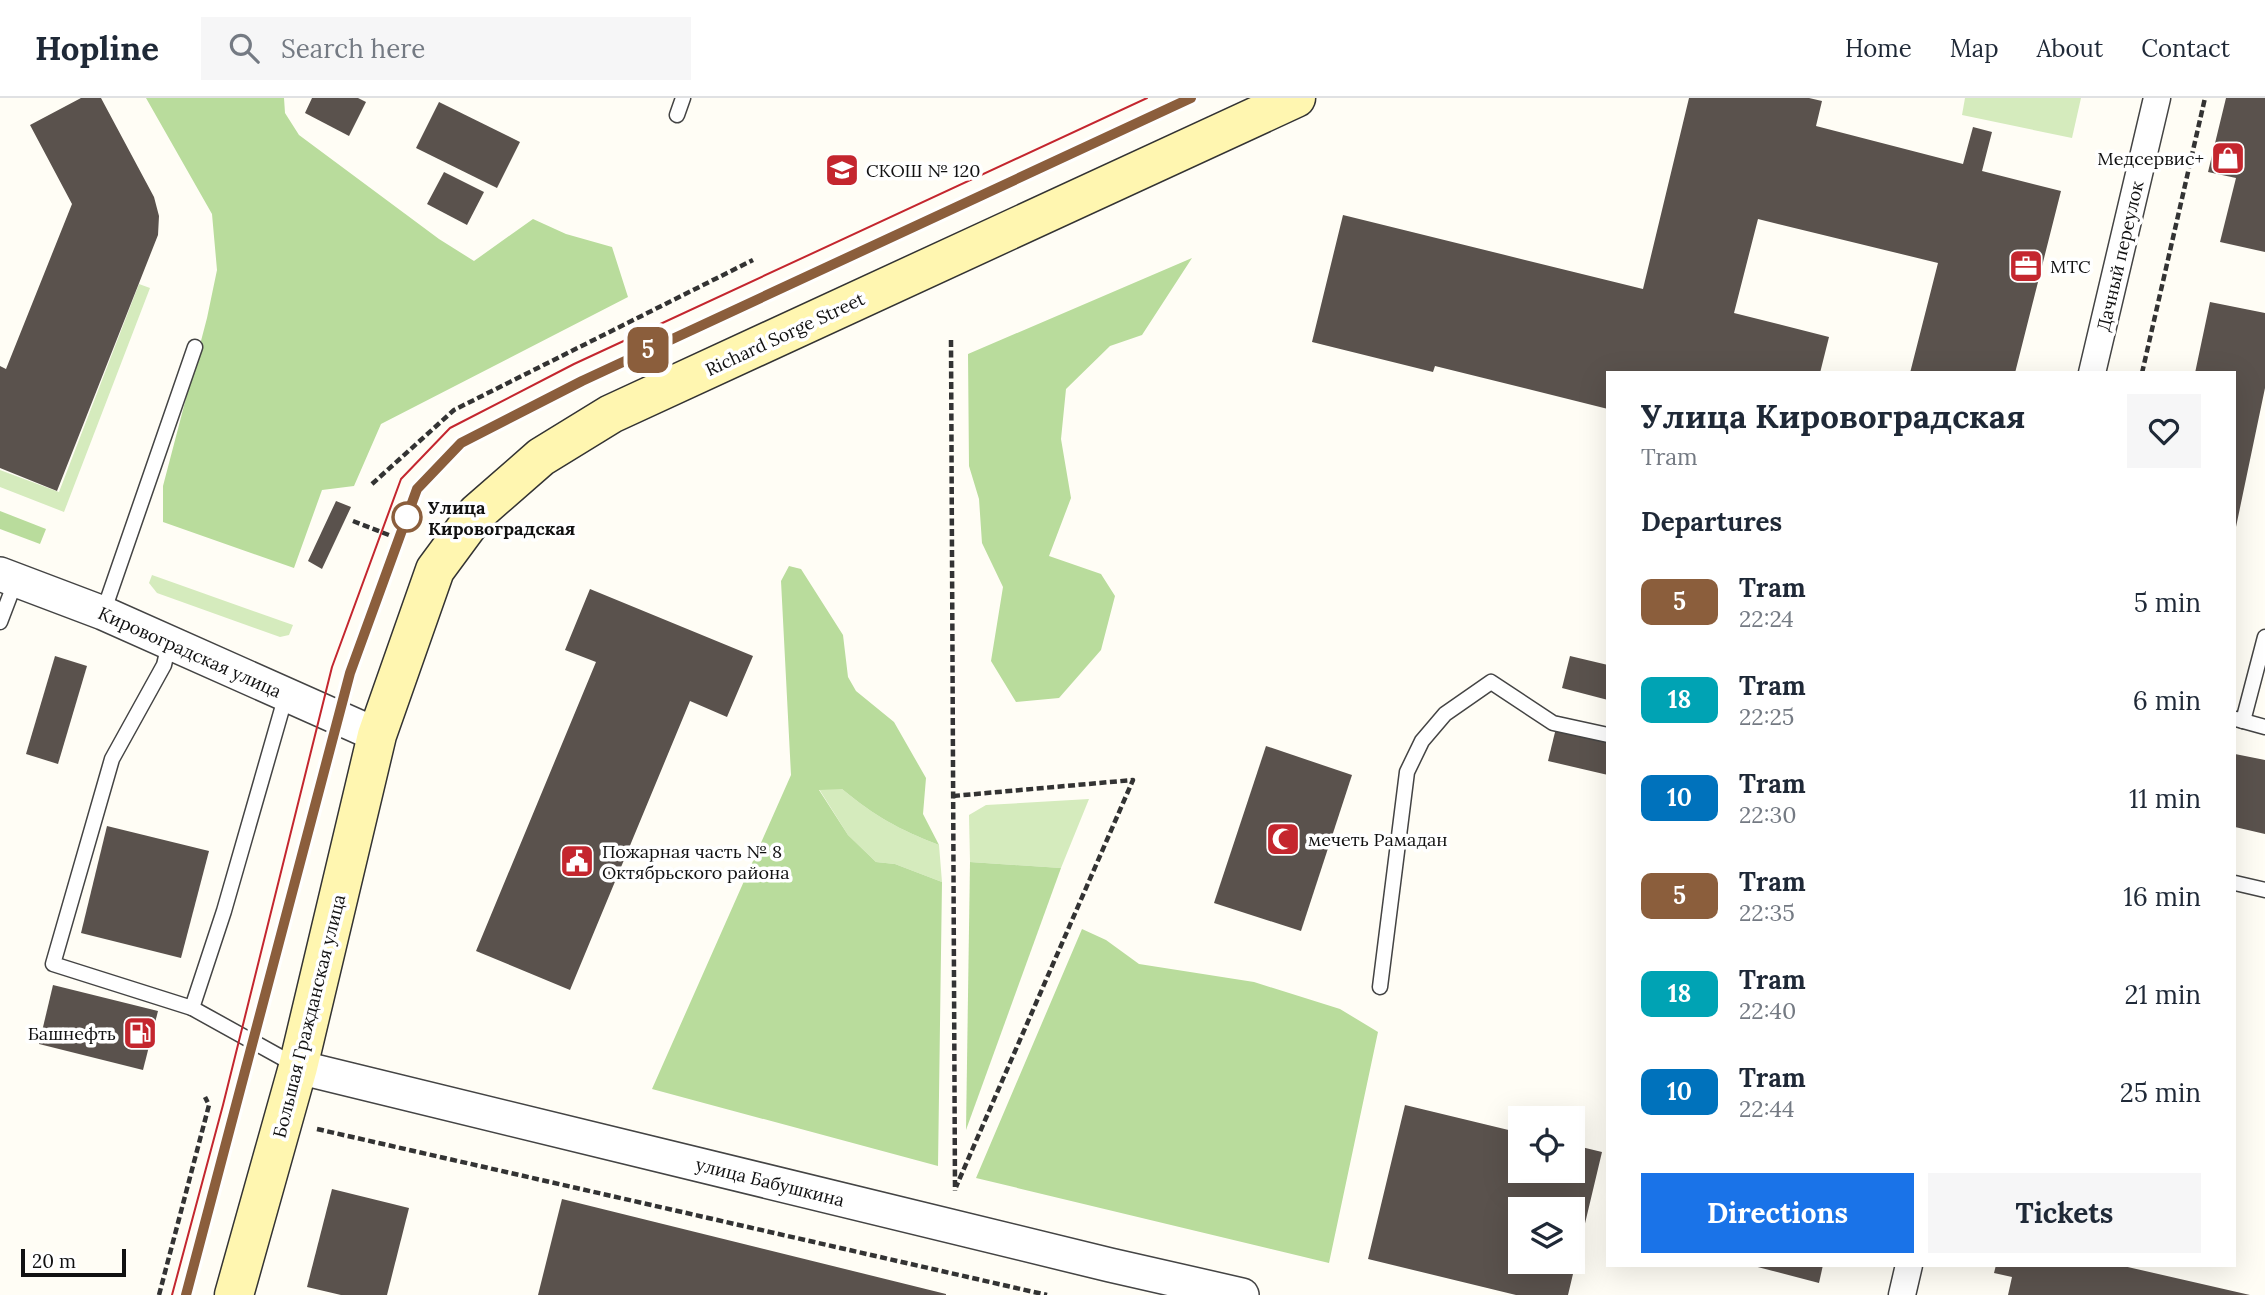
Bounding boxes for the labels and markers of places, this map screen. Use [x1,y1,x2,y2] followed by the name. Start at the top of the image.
[2209,139,2247,177] shop icon: Медсервис+
[2097,147,2204,170] place label: Медсервис+
[823,151,861,189] school or university icon: СКОШ № 120
[866,159,980,182] place label: СКОШ № 120
[2007,247,2045,285] office icon: МТС
[2050,255,2091,278] place label: МТС
[428,496,576,540] place label: Улица Кировоградская
[392,502,422,532] marker: Улица Кировоградская
[1264,820,1302,858] mosque icon: мечеть Рамадан
[1308,828,1448,851] place label: мечеть Рамадан
[602,840,789,884] place label: Пожарная часть № 8 Октябрьского района
[558,842,596,880] public building icon: Пожарная часть № 8 Октябрьского района
[121,1014,159,1052] fuel station icon: Башнефть
[28,1022,116,1045] place label: Башнефть

